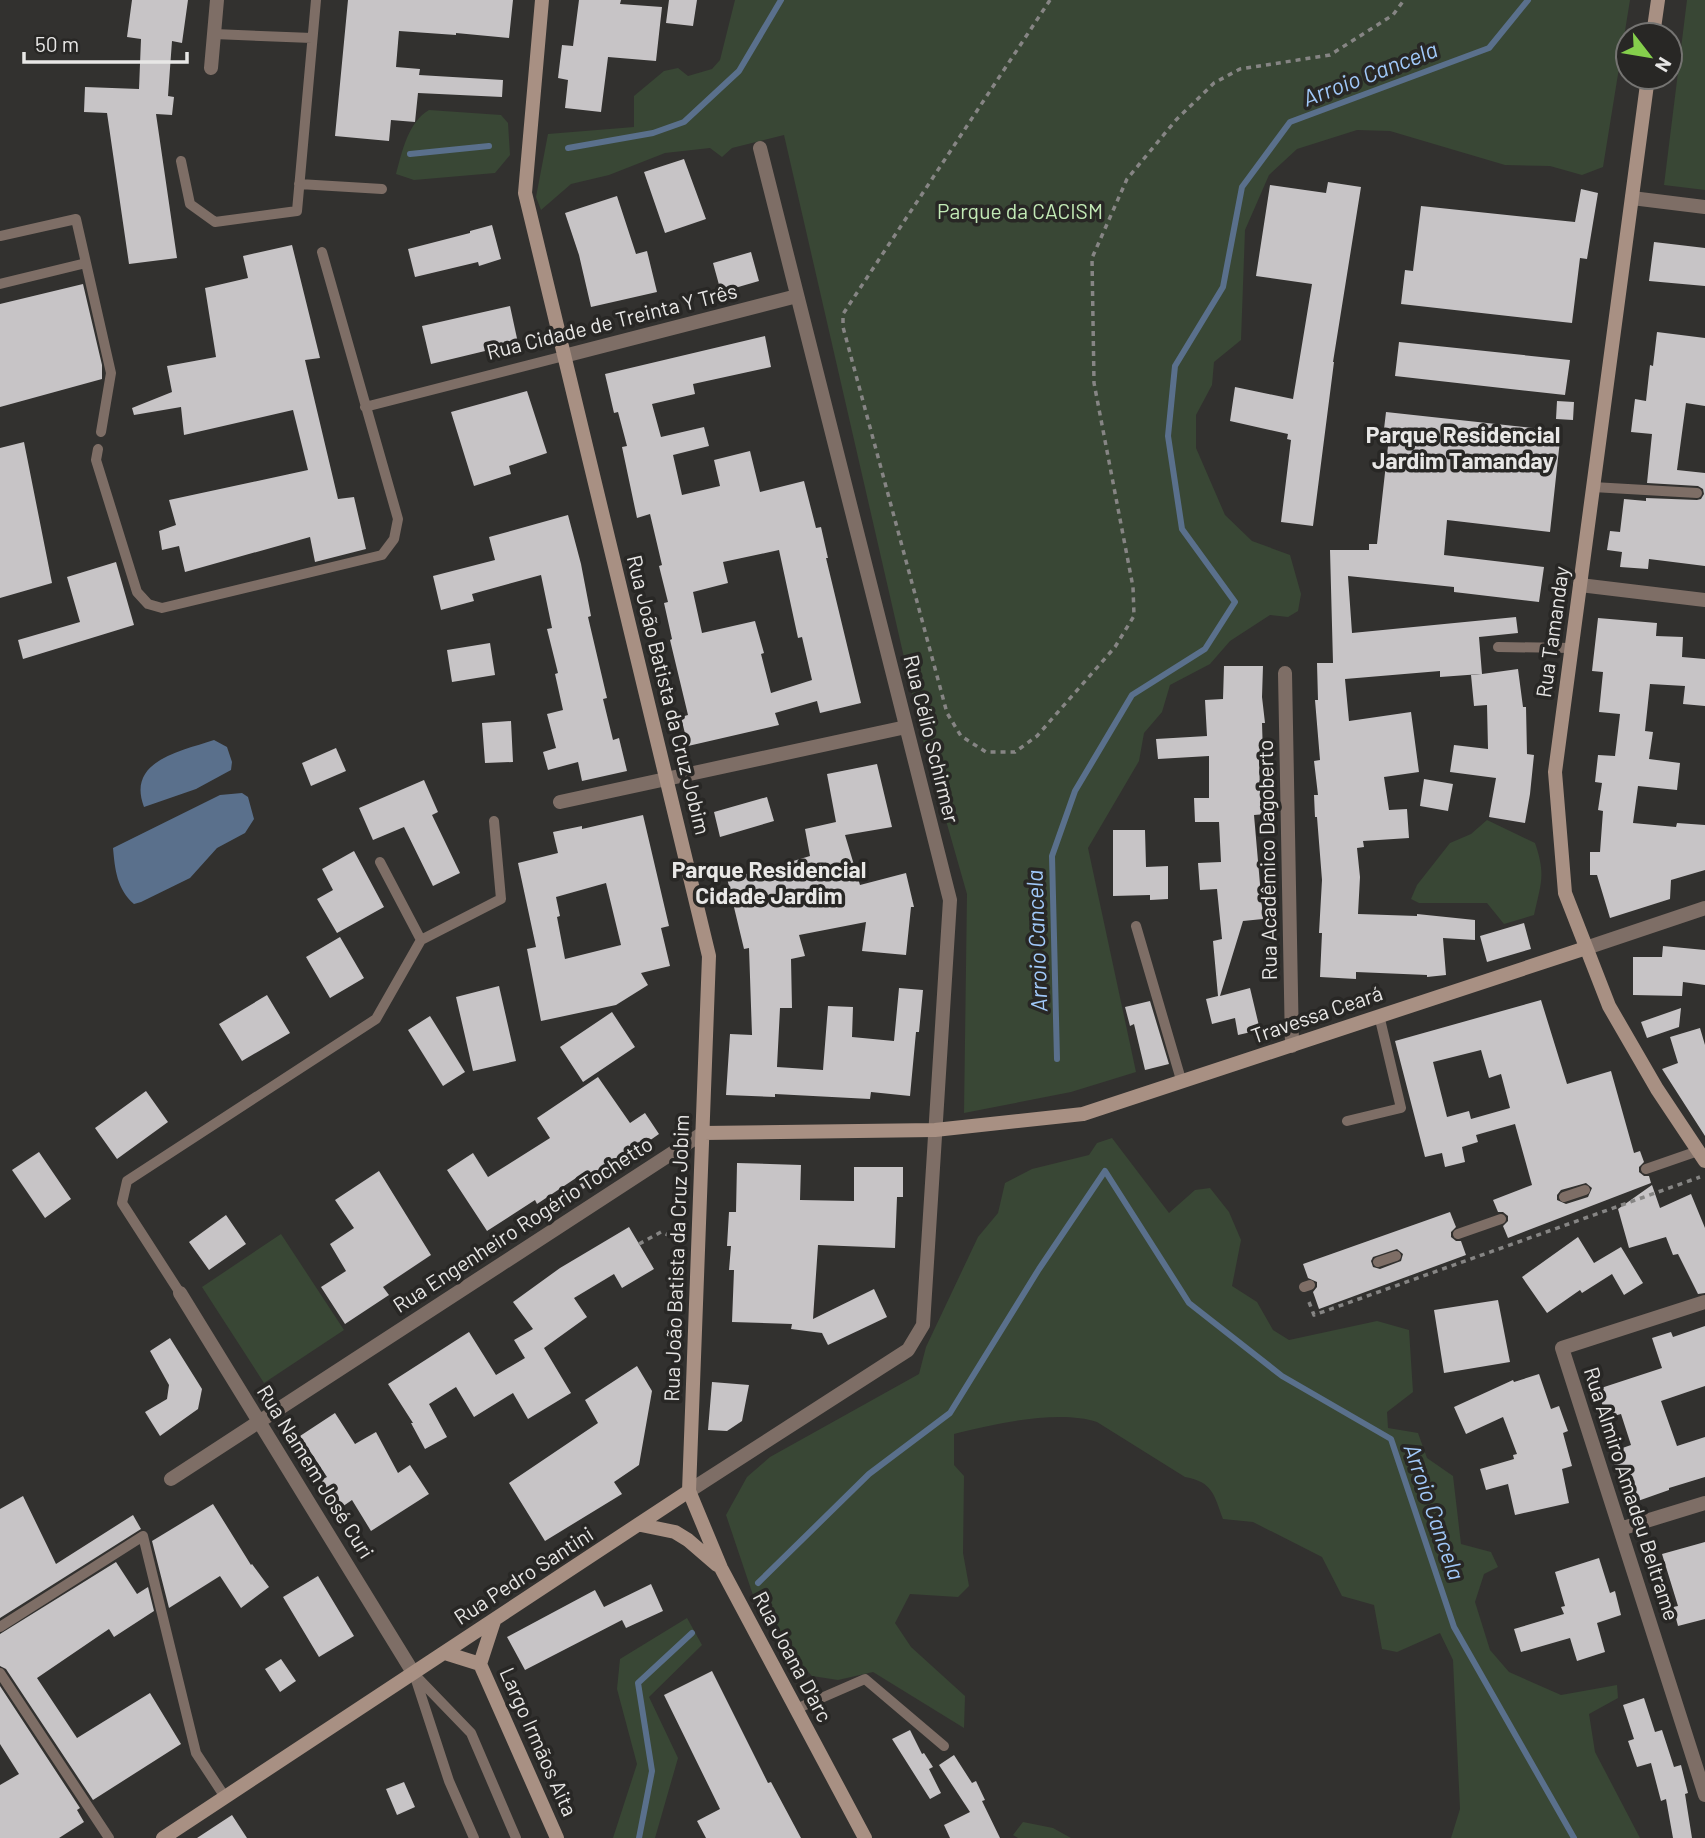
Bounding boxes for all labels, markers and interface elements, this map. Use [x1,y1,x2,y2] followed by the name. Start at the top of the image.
[24,21,187,65] scale bar
[1614,21,1684,91] north arrow
[35,31,79,56] text: 50 m
[1298,35,1441,112] water label: Arroio Cancela
[1651,54,1677,76] text: N
[937,198,1103,223] park label: Parque da CACISM
[484,277,740,364] street label: Rua Cidade de Treinta Y Três
[1366,420,1560,474] district label: Parque Residencial Jardim Tamanday
[623,552,716,837] street label: Rua João Batista da Cruz Jobim
[1530,564,1573,699] street label: Rua Tamanday
[899,652,966,826] street label: Rua Célio Schirmer
[1252,740,1281,980] street label: Rua Acadêmico Dagoberto
[672,855,866,909] district label: Parque Residencial Cidade Jardim
[1020,869,1052,1013] water label: Arroio Cancela
[1248,979,1386,1048] street label: Travessa Ceará
[658,1114,693,1402] street label: Rua João Batista da Cruz Jobim
[388,1130,657,1317] street label: Rua Engenheiro Rogério Tochetto
[1580,1364,1685,1623] street label: Rua Almiro Amadeu Beltrame
[253,1380,380,1563] street label: Rua Namem José Curi
[1399,1440,1471,1583] water label: Arroio Cancela
[449,1520,597,1629] street label: Rua Pedro Santini
[748,1587,838,1726] street label: Rua Joana D'arc
[495,1663,583,1820] street label: Largo Irmãos Aita

